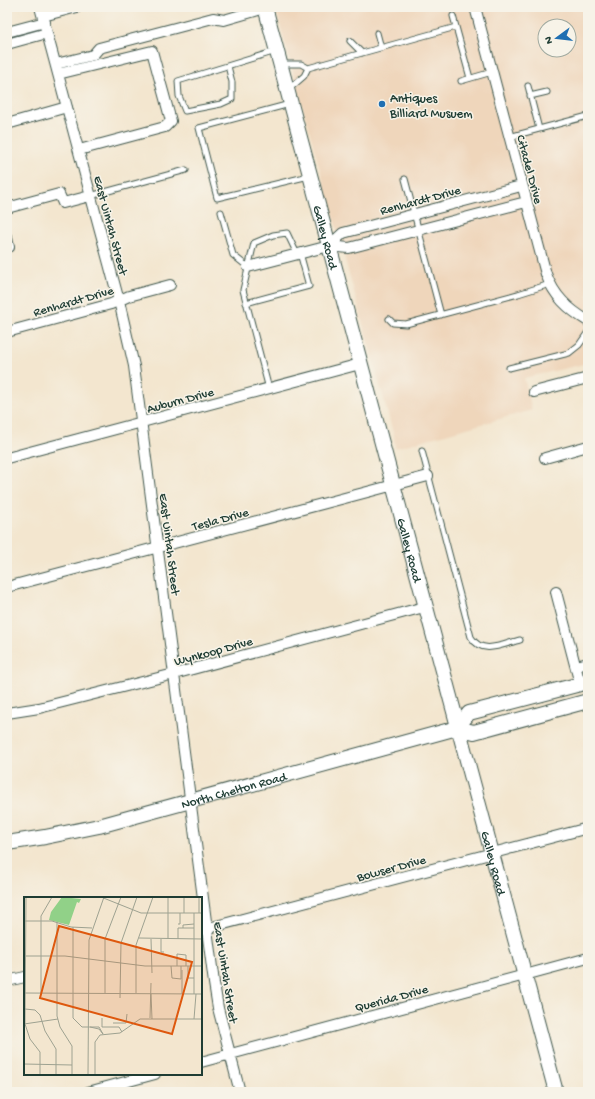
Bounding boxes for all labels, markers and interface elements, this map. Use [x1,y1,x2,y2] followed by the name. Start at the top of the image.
[537,18,577,58] north arrow
[543,35,556,45] text: N
[389,92,472,122] place label: Antiques Billiard Musuem
[377,99,387,109] marker: Antiques Billiard Musuem
[512,133,545,206] street label: Citadel Drive
[89,174,130,279] street label: East Uintah Street
[379,183,463,219] street label: Renhardt Drive
[308,204,340,273] street label: Galley Road
[32,284,116,321] street label: Renhardt Drive
[145,385,216,418] street label: Auburn Drive
[155,493,182,598] street label: East Uintah Street
[190,506,251,535] street label: Tesla Drive
[392,517,424,586] street label: Galley Road
[173,635,255,670] street label: Wynkoop Drive
[180,770,290,813] street label: North Chelton Road
[476,830,508,898] street label: Galley Road
[354,853,428,886] street label: Bowser Drive
[24,897,202,1075] inset map
[209,921,240,1026] street label: East Uintah Street
[353,982,430,1016] street label: Querida Drive

